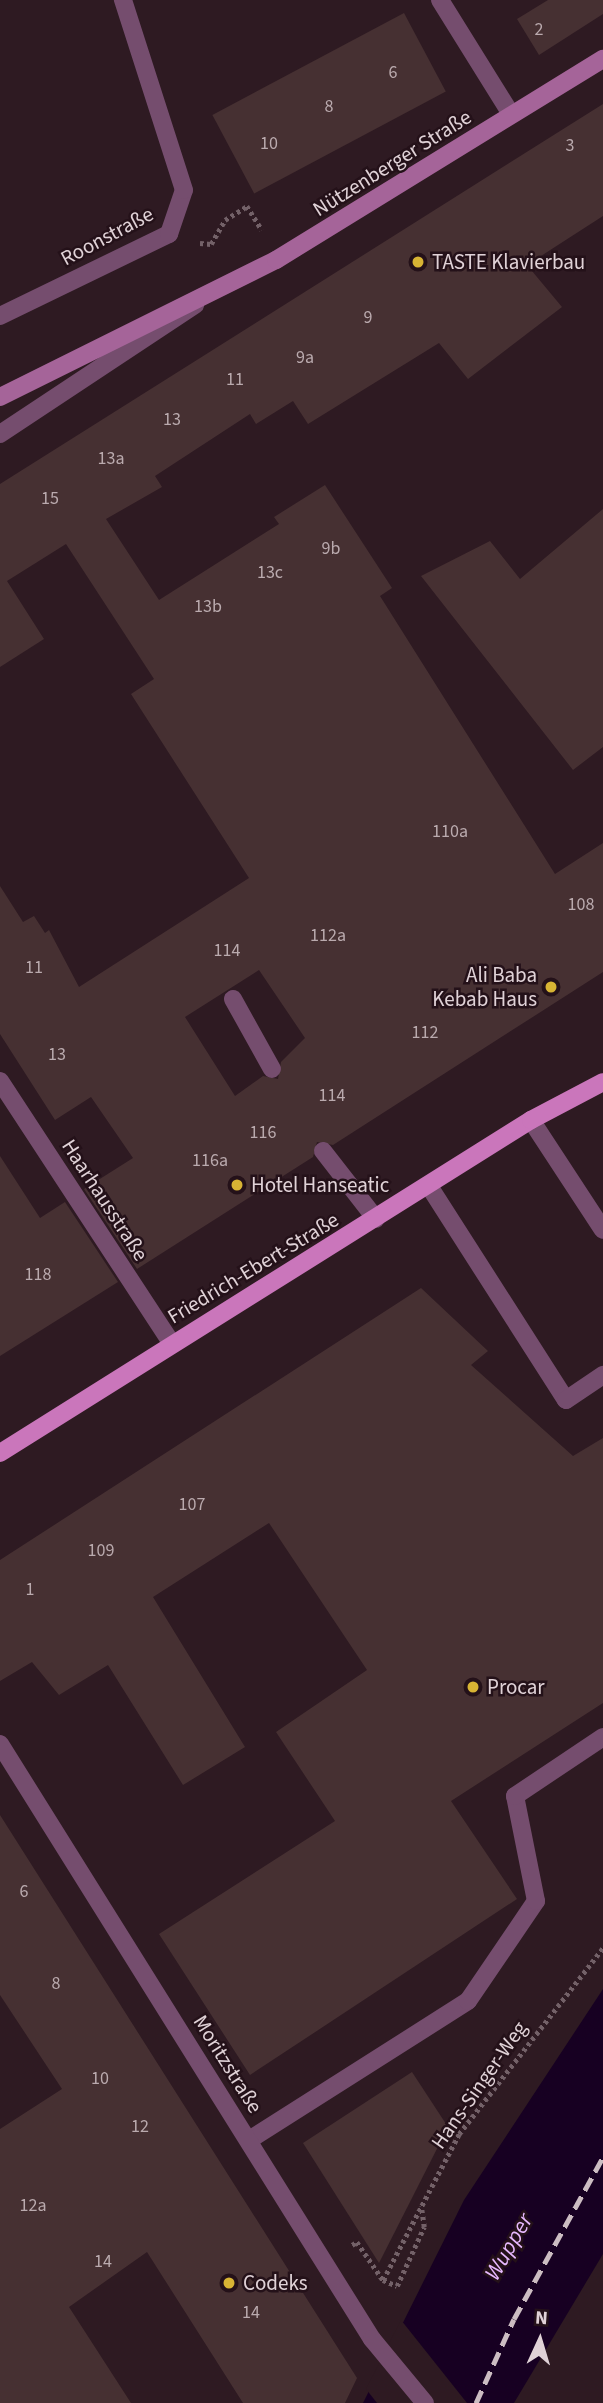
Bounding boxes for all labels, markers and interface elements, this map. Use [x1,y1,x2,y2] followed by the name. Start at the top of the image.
[535,19,543,41] house number: 2
[389,62,397,84] house number: 6
[325,96,333,118] house number: 8
[308,104,476,222] street label: Nützenberger Straße
[260,133,278,155] house number: 10
[566,135,574,157] house number: 3
[56,201,158,271] street label: Roonstraße
[432,249,585,275] place label: TASTE Klavierbau
[410,254,426,270] marker: TASTE Klavierbau
[364,307,372,329] house number: 9
[296,347,314,369] house number: 9a
[226,369,244,391] house number: 11
[163,409,181,431] house number: 13
[98,448,124,470] house number: 13a
[41,488,59,510] house number: 15
[322,538,340,560] house number: 9b
[257,562,283,584] house number: 13c
[194,596,222,618] house number: 13b
[432,821,468,843] house number: 110a
[568,894,594,916] house number: 108
[310,925,346,947] house number: 112a
[214,940,240,962] house number: 114
[25,957,43,979] house number: 11
[432,962,537,1012] place label: Ali Baba Kebab Haus
[543,979,559,995] marker: Ali Baba Kebab Haus
[412,1022,438,1044] house number: 112
[48,1044,66,1066] house number: 13
[319,1085,345,1107] house number: 114
[250,1122,276,1144] house number: 116
[56,1135,154,1265] street label: Haarhausstraße
[192,1150,228,1172] house number: 116a
[251,1172,389,1198] place label: Hotel Hanseatic
[229,1177,245,1193] marker: Hotel Hanseatic
[163,1207,343,1329] street label: Friedrich-Ebert-Straße
[25,1264,51,1286] house number: 118
[179,1494,205,1516] house number: 107
[88,1540,114,1562] house number: 109
[26,1579,34,1601] house number: 1
[487,1674,545,1700] place label: Procar
[465,1679,481,1695] marker: Procar
[20,1881,28,1903] house number: 6
[52,1973,60,1995] house number: 8
[188,2010,268,2118] street label: Moritzstraße
[426,2016,532,2154] street label: Hans-Singer-Weg
[91,2068,109,2090] house number: 10
[131,2116,149,2138] house number: 12
[20,2195,46,2217] house number: 12a
[479,2209,539,2285] water label: Wupper
[94,2251,112,2273] house number: 14
[243,2270,308,2296] place label: Codeks
[221,2275,237,2291] marker: Codeks
[242,2302,260,2324] house number: 14
[505,2305,575,2375] north arrow
[534,2305,549,2332] text: N

